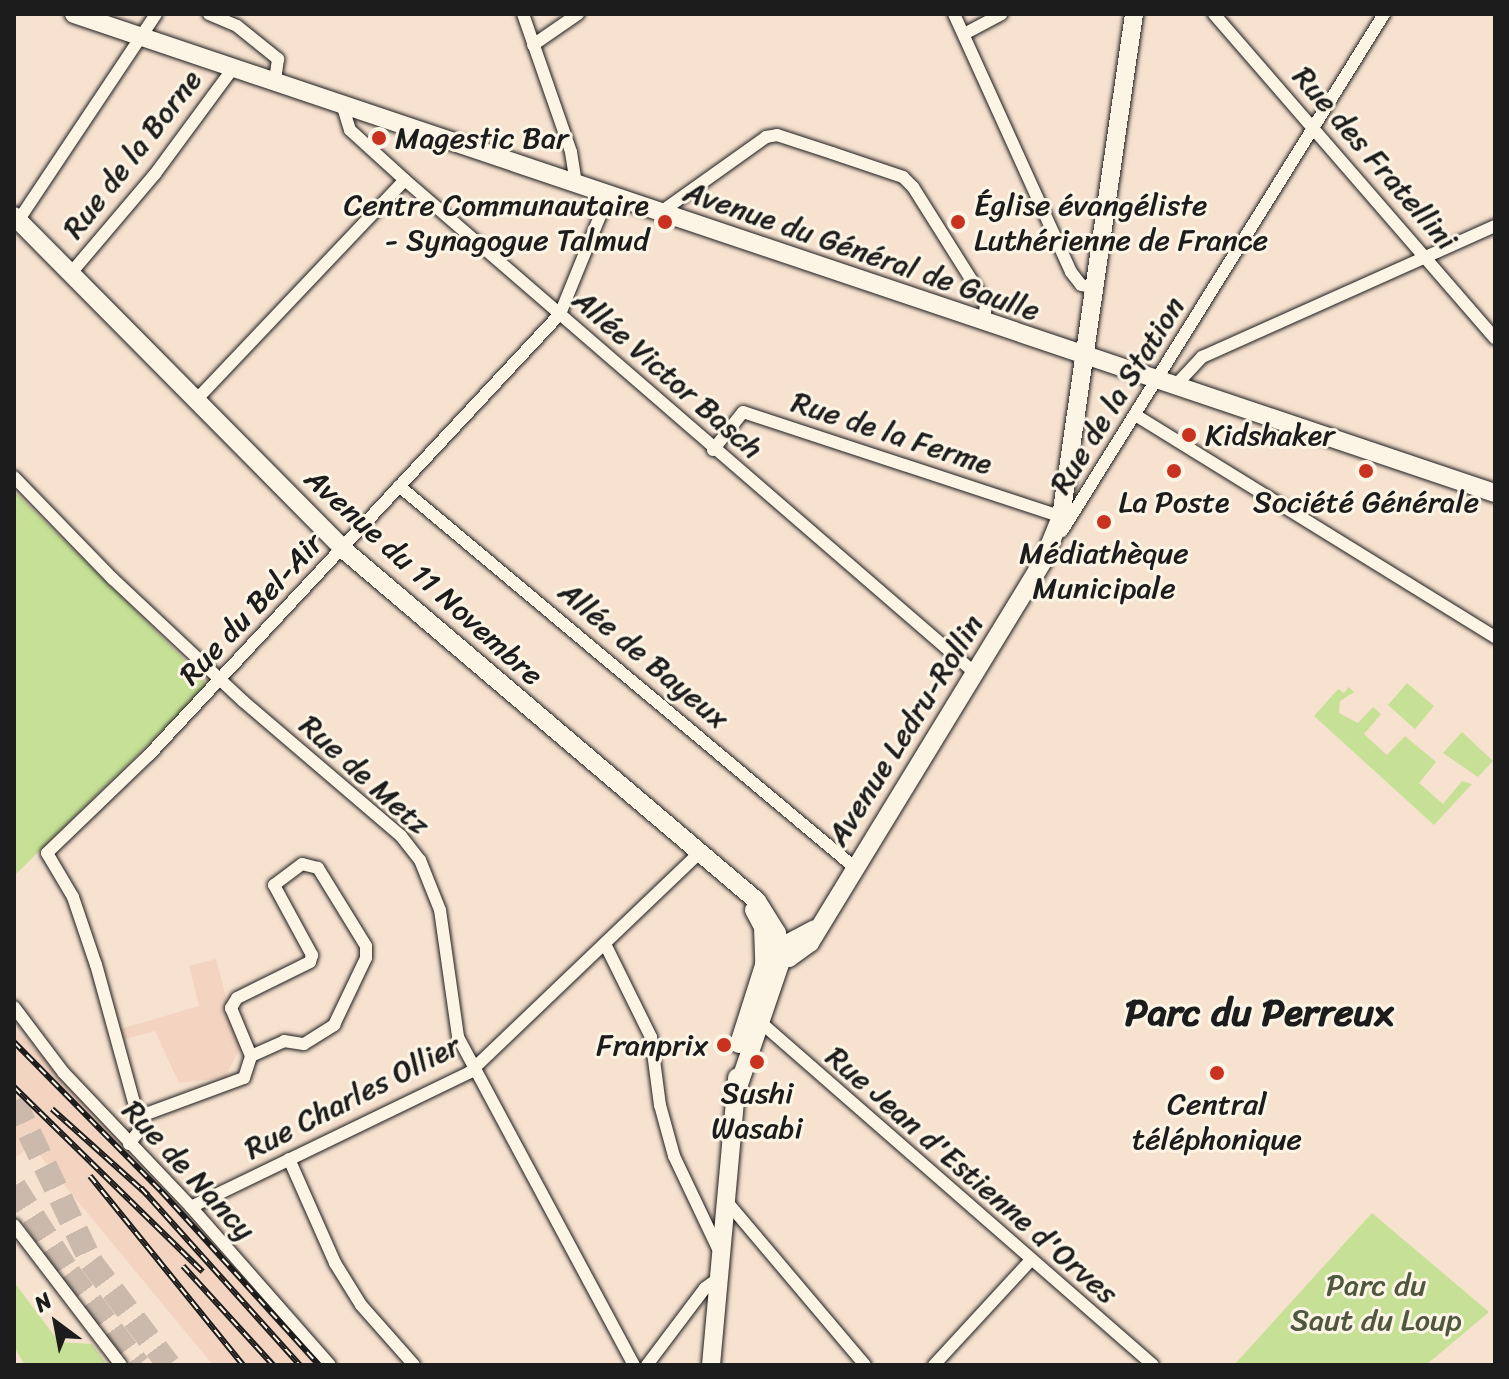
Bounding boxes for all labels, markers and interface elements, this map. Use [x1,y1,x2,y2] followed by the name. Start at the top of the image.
[1285,58,1465,258] street label: Rue des Fratellini
[54,62,210,246] street label: Rue de la Borne
[395,120,568,156] place label: Magestic Bar
[370,129,388,147] marker: Magestic Bar
[680,173,1044,329] street label: Avenue du Général de Gaulle
[342,187,649,258] place label: Centre Communautaire - Synagogue Talmud
[974,187,1268,258] place label: Église évangéliste Luthérienne de France
[656,213,674,231] marker: Centre Communautaire - Synagogue Talmud
[949,213,967,231] marker: Église évangéliste Luthérienne de France
[564,281,772,467] street label: Allée Victor Basch
[1041,289,1193,501] street label: Rue de la Station
[786,383,998,483] street label: Rue de la Ferme
[1205,417,1335,453] place label: Kidshaker
[1180,426,1198,444] marker: Kidshaker
[298,461,550,693] street label: Avenue du 11 Novembre
[1165,462,1183,480] marker: La Poste
[1357,462,1375,480] marker: Société Générale
[1118,484,1230,520] place label: La Poste
[1253,484,1479,520] place label: Société Générale
[1095,513,1113,531] marker: Médiathèque Municipale
[172,526,330,692] street label: Rue du Bel-Air
[1019,535,1189,606] place label: Médiathèque Municipale
[552,573,736,737] street label: Allée de Bayeux
[819,608,991,852] street label: Avenue Ledru-Rollin
[292,707,438,843] street label: Rue de Metz
[1124,990,1394,1036] district label: Parc du Perreux
[238,1027,466,1167] street label: Rue Charles Ollier
[596,1027,708,1063] place label: Franprix
[715,1036,733,1054] marker: Franprix
[818,1038,1126,1312] street label: Rue Jean d'Estienne d'Orves
[748,1053,766,1071] marker: Sushi Wasabi
[1208,1064,1226,1082] marker: Central téléphonique
[711,1075,803,1146] place label: Sushi Wasabi
[1132,1086,1302,1156] place label: Central téléphonique
[115,1092,263,1248] street label: Rue de Nancy
[1290,1267,1462,1338] park label: Parc du Saut du Loup
[26,1282,60,1323] text: N
[16,1283,96,1363] north arrow

